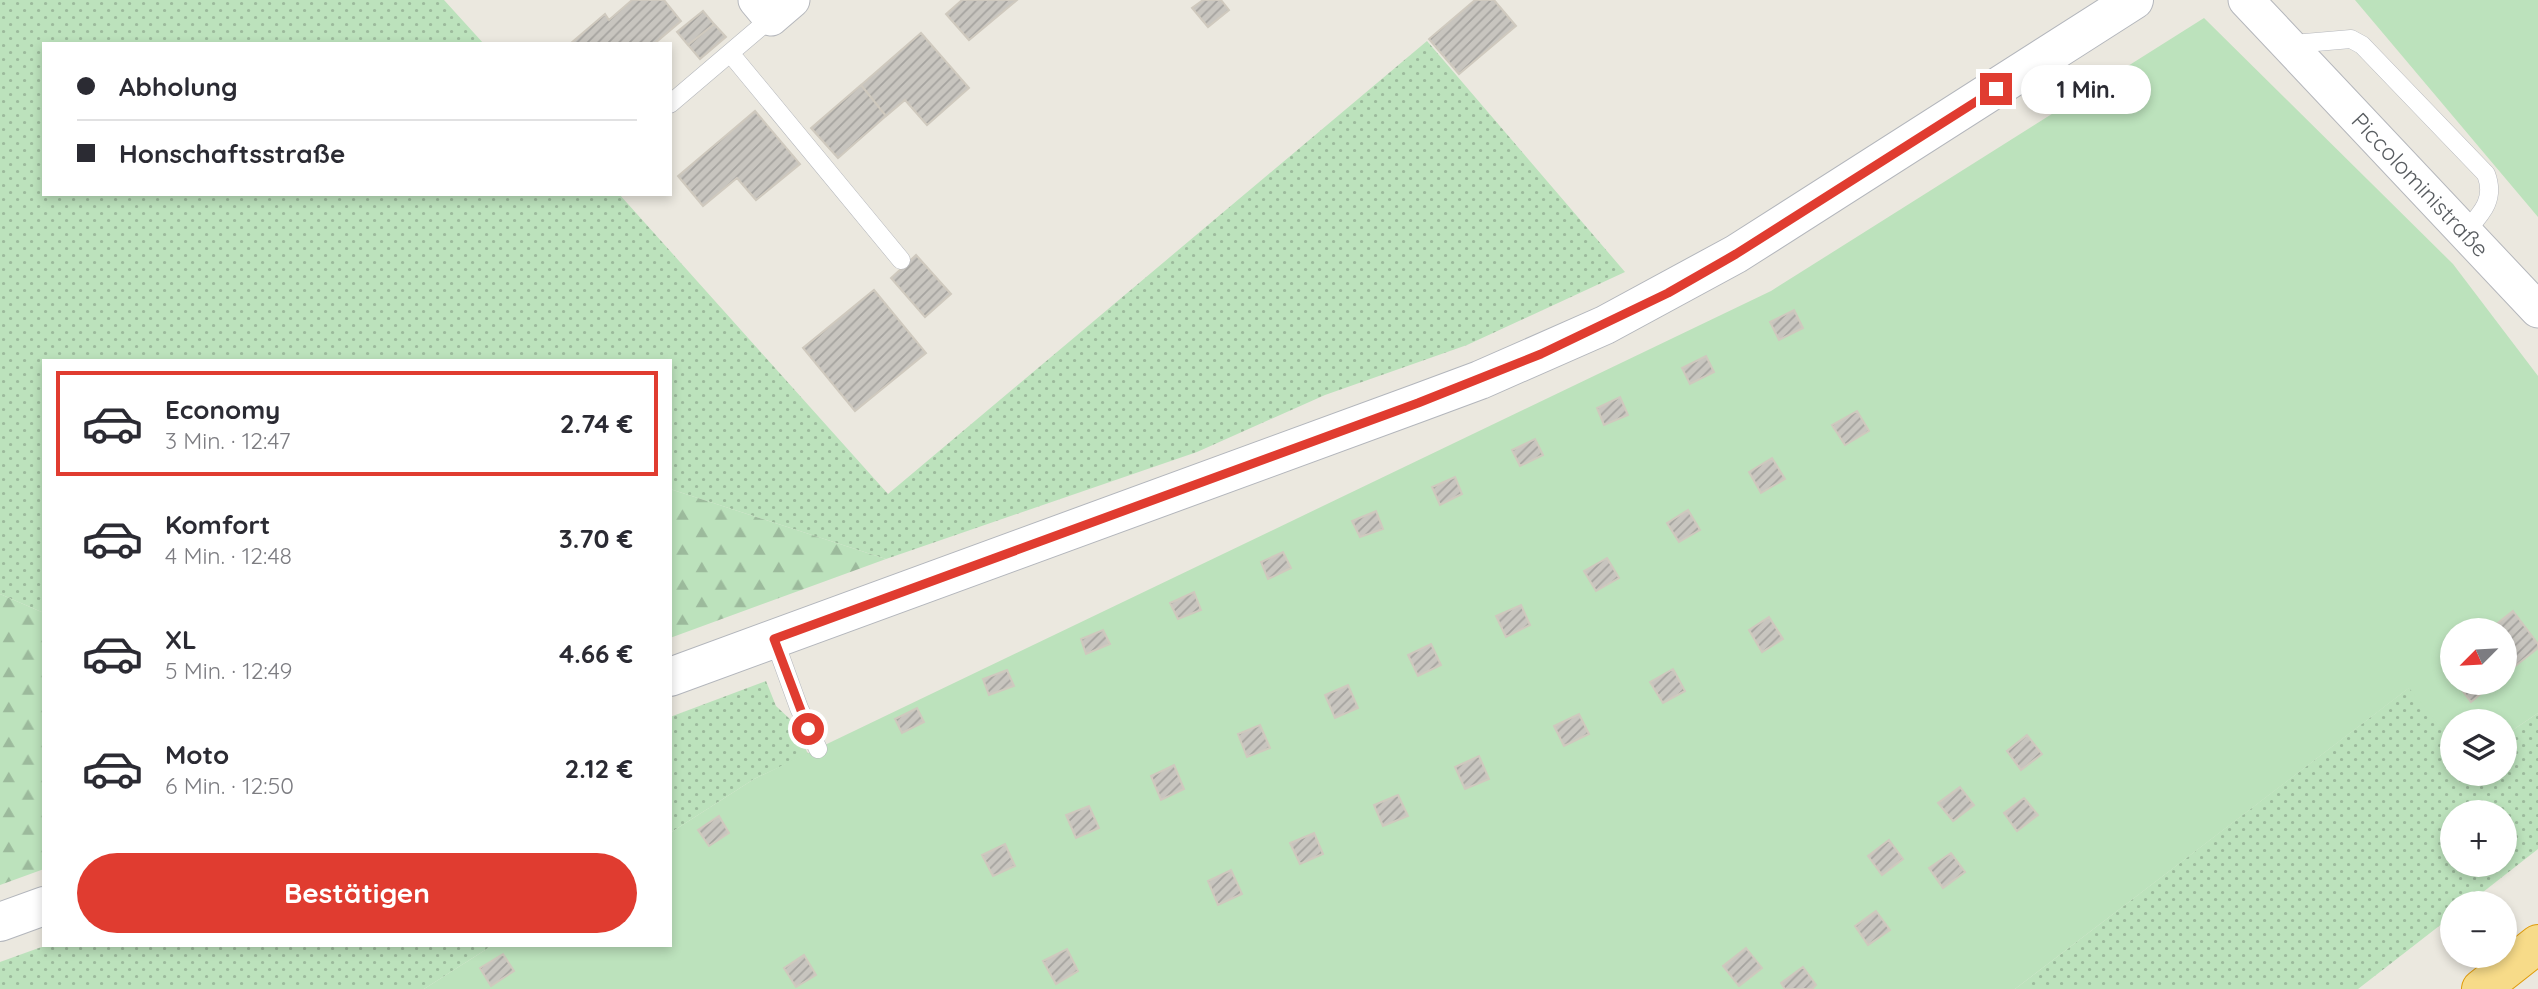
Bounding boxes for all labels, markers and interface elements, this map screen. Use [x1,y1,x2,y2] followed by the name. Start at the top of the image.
[2021,64,2150,114] callout: 1 Min.
[119,70,238,103] text: Abholung
[1980,73,2012,105] route end
[2056,75,2116,104] text: 1 Min.
[2346,106,2495,263] street label: Piccoloministraße
[119,137,345,170] text: Honschaftsstraße
[81,392,144,455] icon: car
[165,393,280,426] text: Economy
[560,407,633,440] text: 2.74 €
[165,426,291,455] text: 3 Min. · 12:47
[81,507,144,570] icon: car
[165,508,270,541] text: Komfort
[559,522,633,555] text: 3.70 €
[165,541,292,570] text: 4 Min. · 12:48
[2440,618,2516,695] north arrow
[2440,618,2517,968] map controls
[81,622,144,685] icon: car
[165,623,197,656] text: XL
[559,637,633,670] text: 4.66 €
[165,656,292,685] text: 5 Min. · 12:49
[2440,709,2517,786] button: layers
[792,713,824,745] route start
[81,737,144,800] icon: car
[165,738,229,771] text: Moto
[565,752,633,785] text: 2.12 €
[165,771,294,800] text: 6 Min. · 12:50
[2440,800,2517,877] button: +
[77,853,637,933] button: Bestätigen
[2440,891,2517,968] button: −

